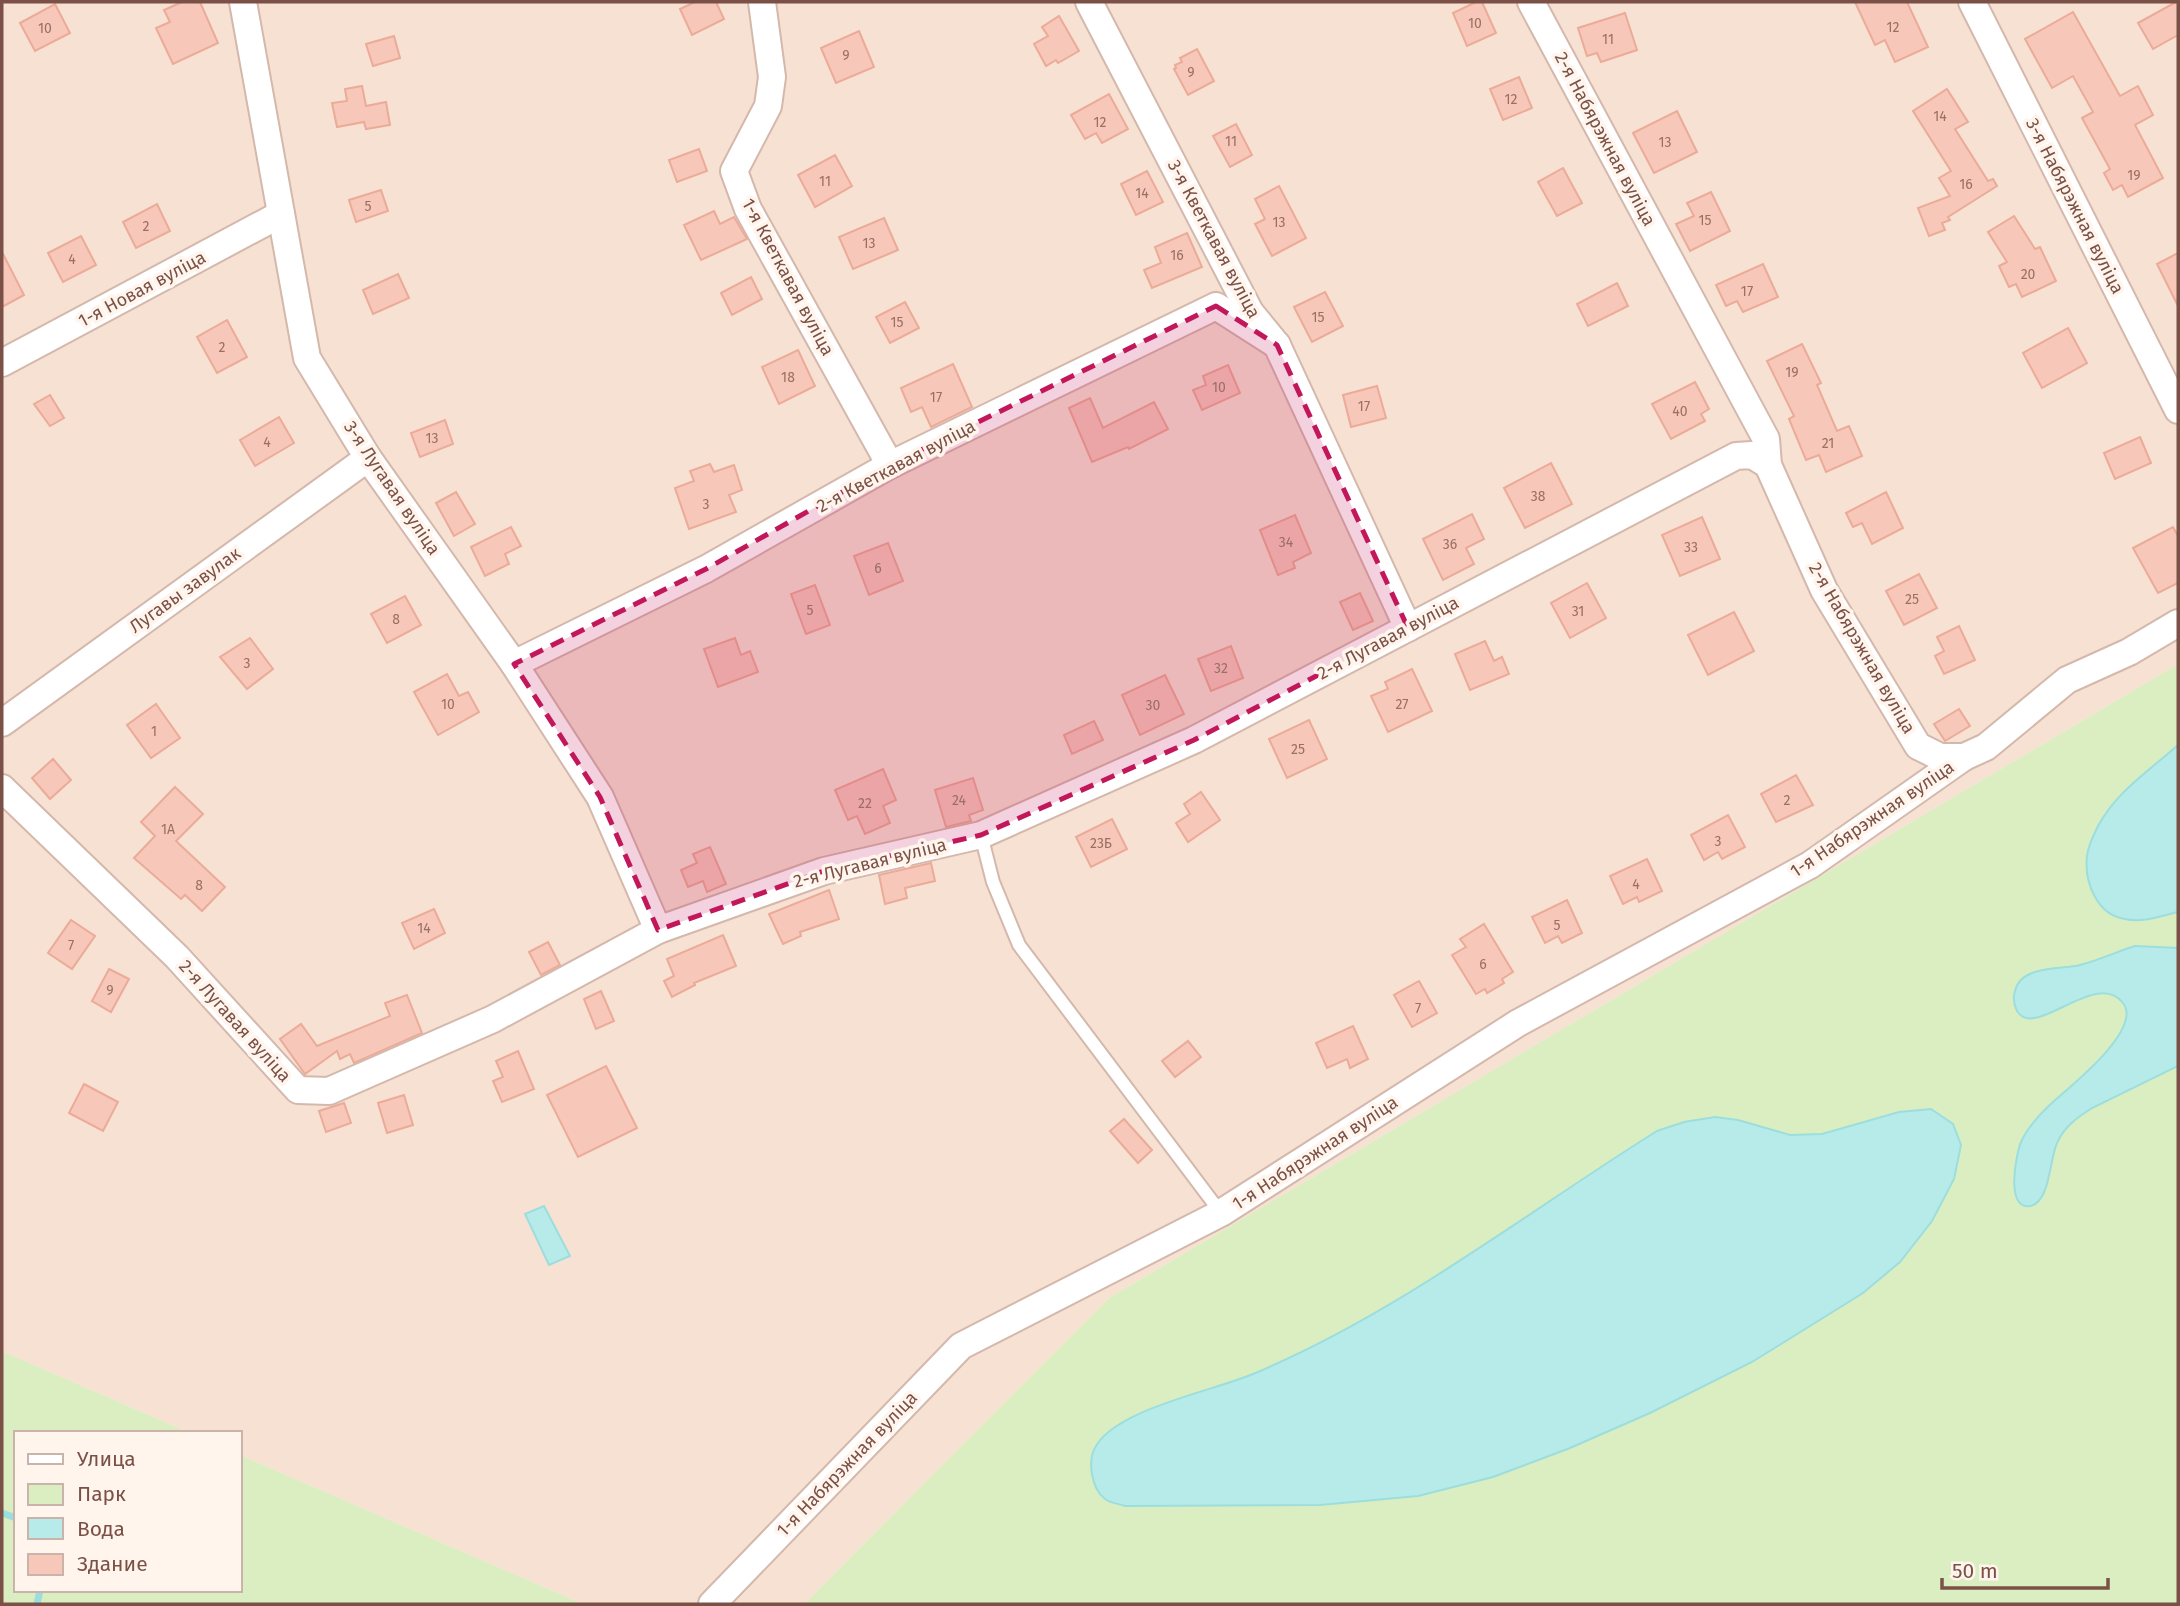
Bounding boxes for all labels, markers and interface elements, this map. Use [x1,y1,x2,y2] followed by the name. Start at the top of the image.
[1468,15,1482,32] house number: 10
[1887,19,1900,36] house number: 12
[38,20,52,37] house number: 10
[1602,31,1614,48] house number: 11
[842,47,850,64] house number: 9
[1550,48,1660,230] street label: 2-я Набярэжная вуліца
[1187,64,1195,81] house number: 9
[1505,91,1518,108] house number: 12
[1933,108,1947,125] house number: 14
[1094,114,1107,131] house number: 12
[2021,115,2129,297] street label: 3-я Набярэжная вуліца
[1225,133,1237,150] house number: 11
[1658,134,1672,151] house number: 13
[1163,156,1265,322] street label: 3-я Кветкавая вуліца
[2127,167,2141,184] house number: 19
[819,173,831,190] house number: 11
[1959,176,1973,193] house number: 16
[1135,185,1149,202] house number: 14
[737,194,839,360] street label: 1-я Кветкавая вуліца
[364,198,372,215] house number: 5
[1698,212,1712,229] house number: 15
[1272,214,1286,231] house number: 13
[143,218,150,235] house number: 2
[862,235,876,252] house number: 13
[75,246,209,332] street label: 1-я Новая вуліца
[1170,247,1184,264] house number: 16
[68,251,76,268] house number: 4
[2021,266,2036,283] house number: 20
[1741,283,1753,300] house number: 17
[1311,309,1325,326] house number: 15
[890,314,904,331] house number: 15
[219,339,226,356] house number: 2
[1785,364,1799,381] house number: 19
[781,369,795,386] house number: 18
[1212,379,1226,396] house number: 10
[930,389,942,406] house number: 17
[1358,398,1370,415] house number: 17
[1672,403,1688,420] house number: 40
[813,415,979,517] street label: 2-я Кветкавая вуліца
[339,417,445,559] street label: 3-я Лугавая вуліца
[425,430,439,447] house number: 13
[263,434,271,451] house number: 4
[1822,435,1834,452] house number: 21
[1531,488,1546,505] house number: 38
[703,496,710,513] house number: 3
[1279,534,1294,551] house number: 34
[1443,536,1457,553] house number: 36
[1684,539,1698,556] house number: 33
[125,542,246,638] street label: Лугавы завулак
[1804,558,1920,738] street label: 2-я Набярэжная вуліца
[874,560,882,577] house number: 6
[1314,591,1462,685] street label: 2-я Лугавая вуліца
[1905,591,1919,608] house number: 25
[806,602,814,619] house number: 5
[1572,603,1584,620] house number: 31
[392,611,400,628] house number: 8
[244,655,251,672] house number: 3
[1214,660,1228,677] house number: 32
[441,696,455,713] house number: 10
[1395,696,1409,713] house number: 27
[1146,697,1161,714] house number: 30
[151,723,157,740] house number: 1
[1291,741,1305,758] house number: 25
[1786,756,1958,882] street label: 1-я Набярэжная вуліца
[952,792,967,809] house number: 24
[1784,792,1791,809] house number: 2
[858,795,872,812] house number: 22
[161,821,175,838] house number: 1А
[791,833,949,893] street label: 2-я Лугавая вуліца
[1715,833,1722,850] house number: 3
[1090,835,1112,852] house number: 23Б
[1632,876,1640,893] house number: 4
[195,877,203,894] house number: 8
[1553,917,1561,934] house number: 5
[417,920,431,937] house number: 14
[68,937,74,954] house number: 7
[174,955,296,1087] street label: 2-я Лугавая вуліца
[1479,956,1487,973] house number: 6
[106,982,114,999] house number: 9
[1415,1000,1421,1017] house number: 7
[1228,1091,1402,1215] street label: 1-я Набярэжная вуліца
[772,1387,922,1541] street label: 1-я Набярэжная вуліца
[14,1431,242,1592] legend
[77,1446,136,1472] text: Улица
[77,1481,126,1507] text: Парк
[77,1516,125,1542] text: Вода
[1942,1546,2108,1590] scale bar
[77,1551,148,1577] text: Здание
[1952,1558,1998,1584] text: 50 m

